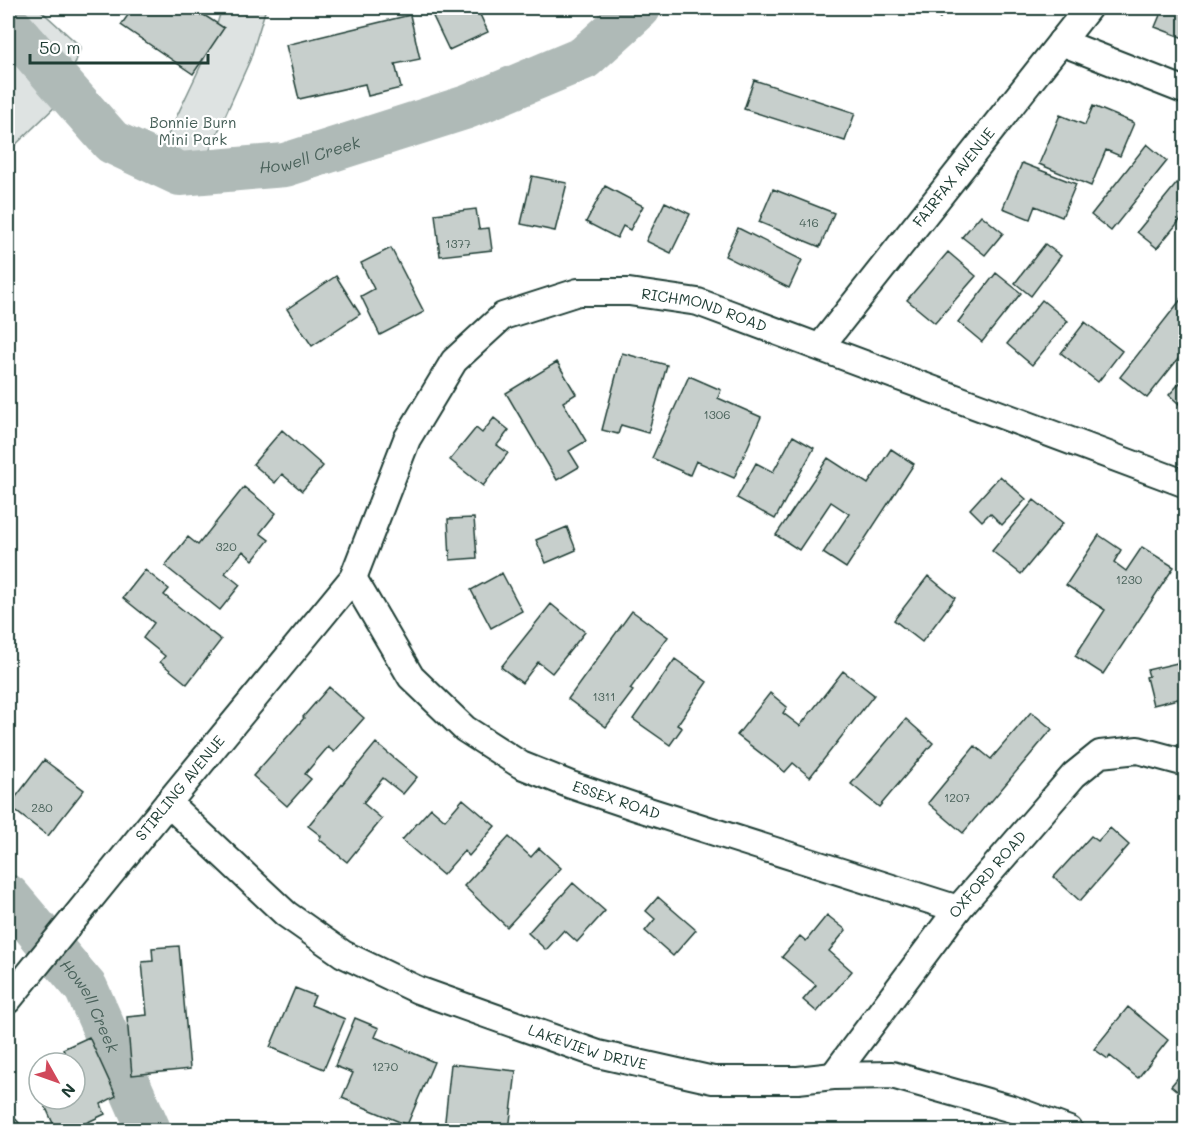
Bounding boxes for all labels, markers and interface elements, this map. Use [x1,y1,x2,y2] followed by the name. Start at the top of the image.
[30,27,208,65] scale bar
[39,35,81,59] text: 50 m
[150,112,236,149] park label: Bonnie Burn Mini Park
[908,123,999,231] street label: FAIRFAX AVENUE
[258,131,363,177] water label: Howell Creek
[799,214,819,230] house number: 416
[445,235,471,251] house number: 1377
[640,283,770,336] street label: RICHMOND ROAD
[703,406,731,422] house number: 1306
[215,538,237,554] house number: 320
[1116,571,1143,587] house number: 1230
[592,688,616,704] house number: 1311
[130,730,229,844] street label: STIRLING AVENUE
[570,775,663,823] street label: ESSEX ROAD
[944,789,970,805] house number: 1207
[31,799,53,815] house number: 280
[944,826,1030,922] street label: OXFORD ROAD
[56,954,124,1056] water label: Howell Creek
[526,1019,650,1074] street label: LAKEVIEW DRIVE
[27,1051,87,1111] north arrow
[372,1058,399,1074] house number: 1270
[57,1080,81,1102] text: N

